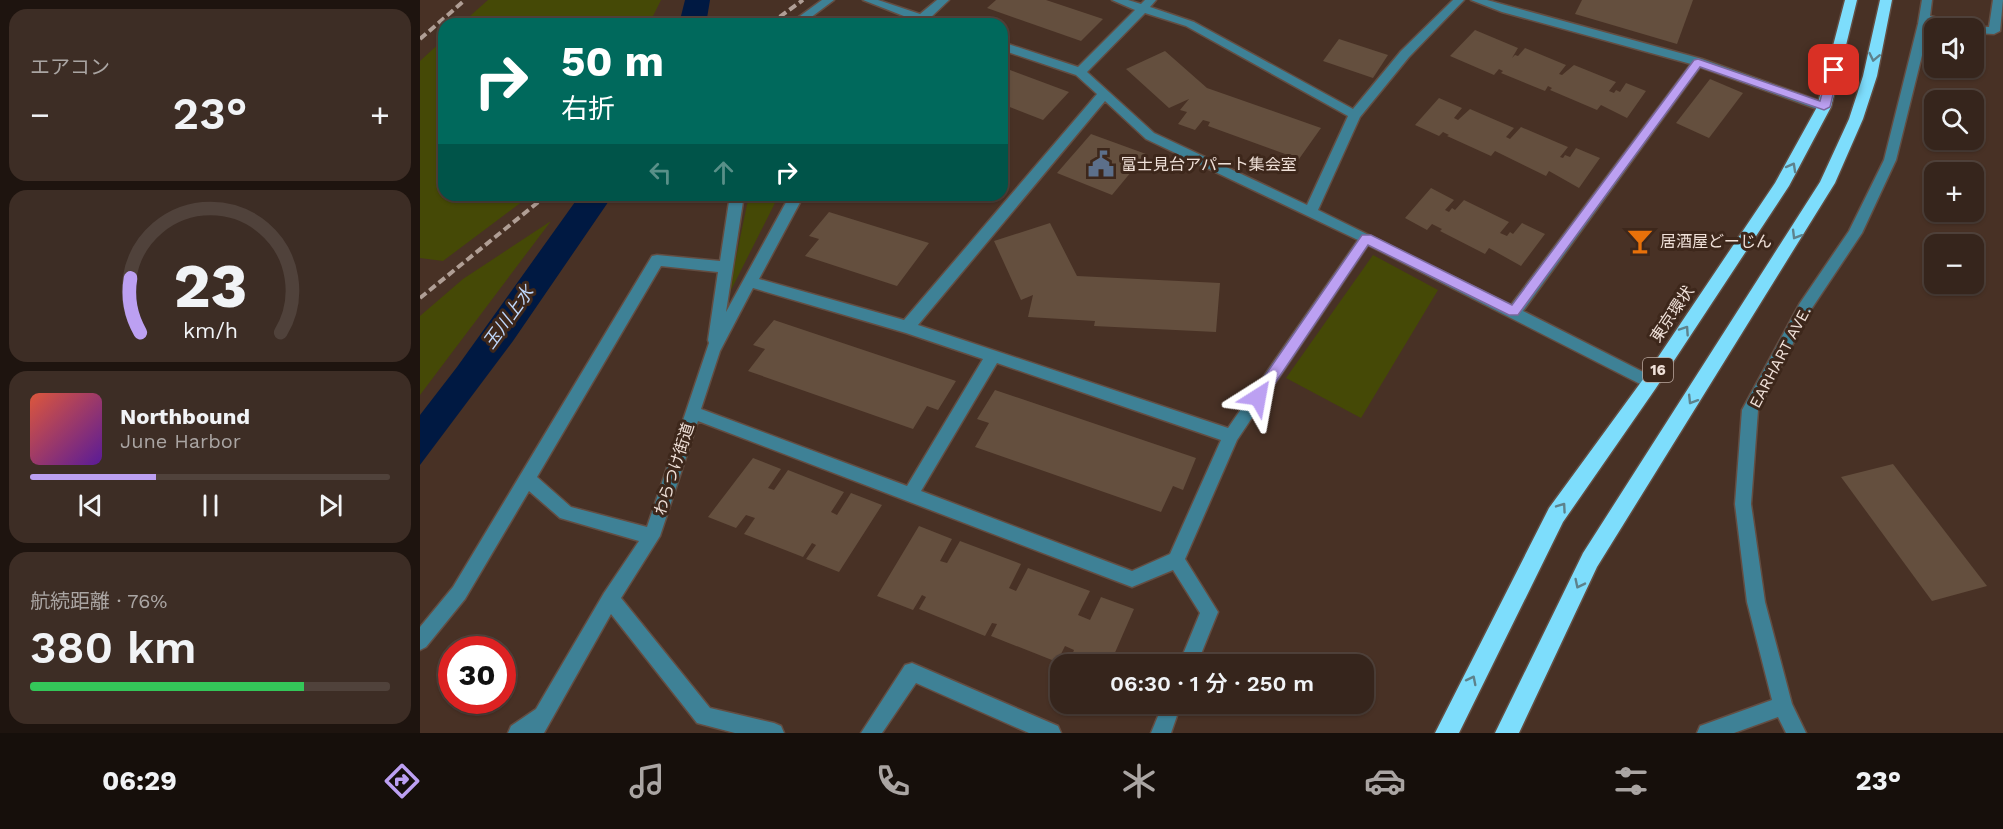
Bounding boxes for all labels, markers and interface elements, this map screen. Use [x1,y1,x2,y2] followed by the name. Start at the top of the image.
[1924,18,1984,294] map controls
[1924,18,1984,78] button: sound
[561,37,664,86] text: 50 m
[462,42,540,120] icon: right
[1808,44,1859,95] pin
[1868,52,1881,62] one-way arrow
[1817,53,1850,86] icon: arrive
[30,55,110,79] text: エアコン
[173,87,247,140] text: 23°
[1924,90,1984,150] button: search
[561,93,615,125] text: 右折
[30,95,50,134] text: −
[370,95,390,134] text: +
[1086,149,1116,179] public building icon: 富士見台アパート集会室
[1121,155,1297,174] place label: 富士見台アパート集会室
[644,156,677,189] icon: left
[707,156,740,189] icon: ahead
[770,156,803,189] icon: right
[1785,162,1796,173] one-way arrow
[1924,162,1984,222] button: +
[1625,226,1655,256] bar icon: 居酒屋どーじん
[1791,229,1803,239] one-way arrow
[1660,232,1772,251] place label: 居酒屋どーじん
[1924,234,1984,294] button: −
[173,249,247,322] text: 23
[478,280,539,352] water label: 玉川上水
[1646,282,1698,346] street label: 東京環状
[1745,303,1815,411] street label: EARHART AVE.
[182,318,238,343] text: km/h
[1678,325,1689,336] one-way arrow
[1643,358,1673,382] road number: 16
[1226,365,1290,429] position arrow
[1688,393,1699,404] one-way arrow
[120,404,250,429] text: Northbound
[650,420,698,518] street label: わらつけ街道
[120,429,241,453] text: June Harbor
[74,489,107,522] icon: previous
[194,489,227,522] icon: pause
[314,489,347,522] icon: next
[1555,503,1566,514] one-way arrow
[1575,577,1587,588] one-way arrow
[30,589,167,613] text: 航続距離 · 76%
[30,621,197,674] text: 380 km
[438,636,516,714] speed limit sign: 30
[1110,671,1314,696] text: 06:30 · 1 分 · 250 m
[1465,676,1476,687] one-way arrow
[381,760,423,802] icon: directions
[626,760,668,802] icon: music
[872,760,914,802] icon: phone
[1118,760,1160,802] icon: climate
[1364,760,1406,802] icon: car
[1610,760,1652,802] icon: filters
[102,765,177,797] text: 06:29
[1856,765,1901,797] text: 23°

